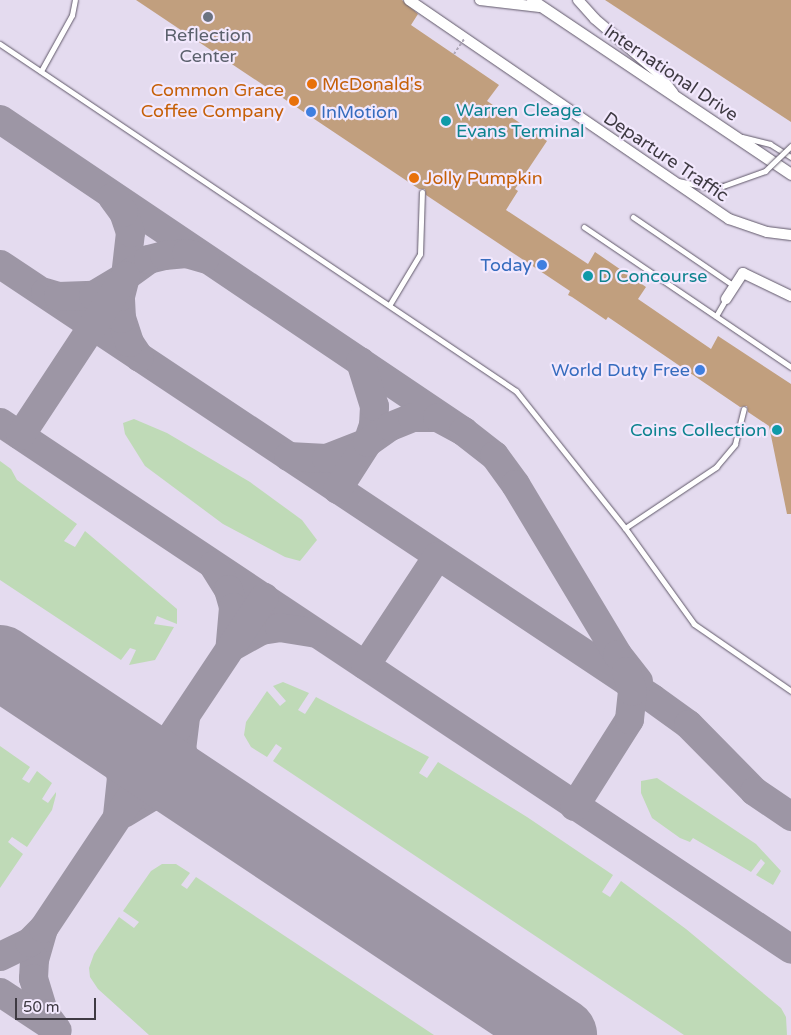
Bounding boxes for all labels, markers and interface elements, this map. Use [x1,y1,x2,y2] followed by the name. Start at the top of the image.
[202,11,214,23] marker: Reflection Center
[600,20,742,126] street label: International Drive
[164,25,252,68] place label: Reflection Center
[322,73,422,95] place label: McDonald's
[306,78,318,90] marker: McDonald's
[141,80,284,122] place label: Common Grace Coffee Company
[288,95,300,107] marker: Common Grace Coffee Company
[456,100,584,142] place label: Warren Cleage Evans Terminal
[321,101,398,123] place label: InMotion
[305,106,317,118] marker: InMotion
[599,107,733,207] street label: Departure Traffic
[440,115,452,127] marker: Warren Cleage Evans Terminal
[424,167,543,189] place label: Jolly Pumpkin
[408,172,420,184] marker: Jolly Pumpkin
[480,254,532,276] place label: Today
[536,259,548,271] marker: Today
[598,265,707,287] place label: D Concourse
[582,270,594,282] marker: D Concourse
[551,359,690,381] place label: World Duty Free
[694,364,706,376] marker: World Duty Free
[630,419,767,441] place label: Coins Collection
[771,424,783,436] marker: Coins Collection
[18,988,99,1020] scale bar
[23,998,60,1016] text: 50 m

